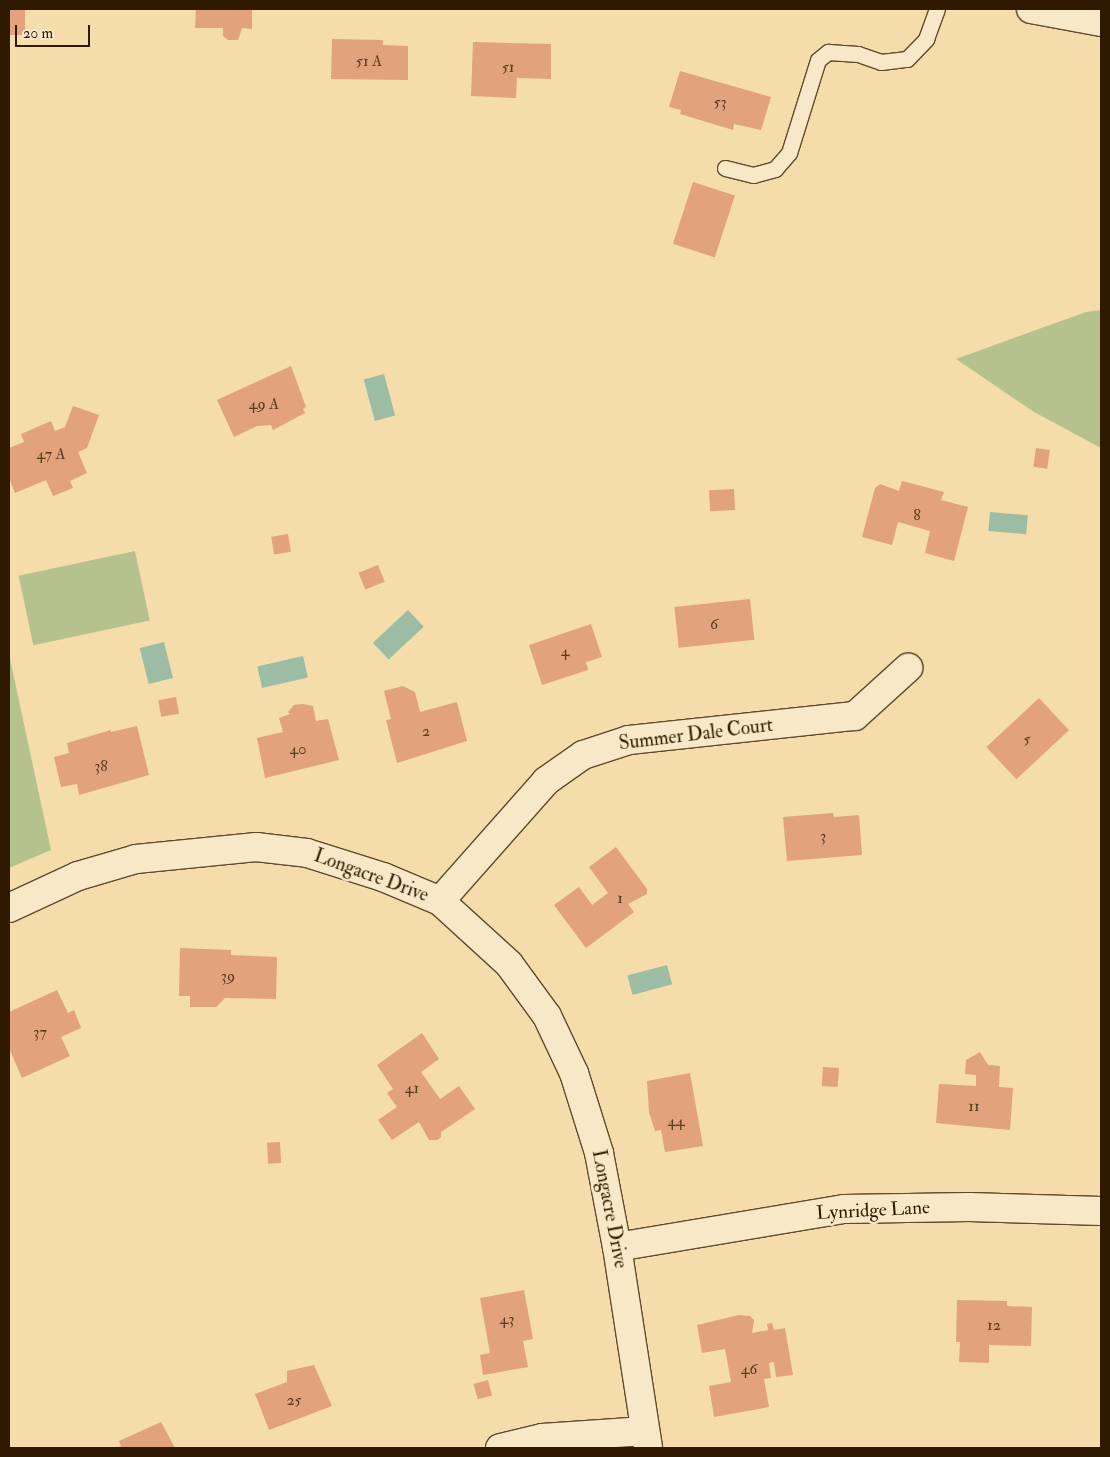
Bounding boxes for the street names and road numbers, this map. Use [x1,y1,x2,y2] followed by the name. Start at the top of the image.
[618,714,774,756] street label: Summer Dale Court
[311,845,431,907] street label: Longacre Drive
[586,1148,632,1270] street label: Longacre Drive
[816,1197,930,1225] street label: Lynridge Lane

